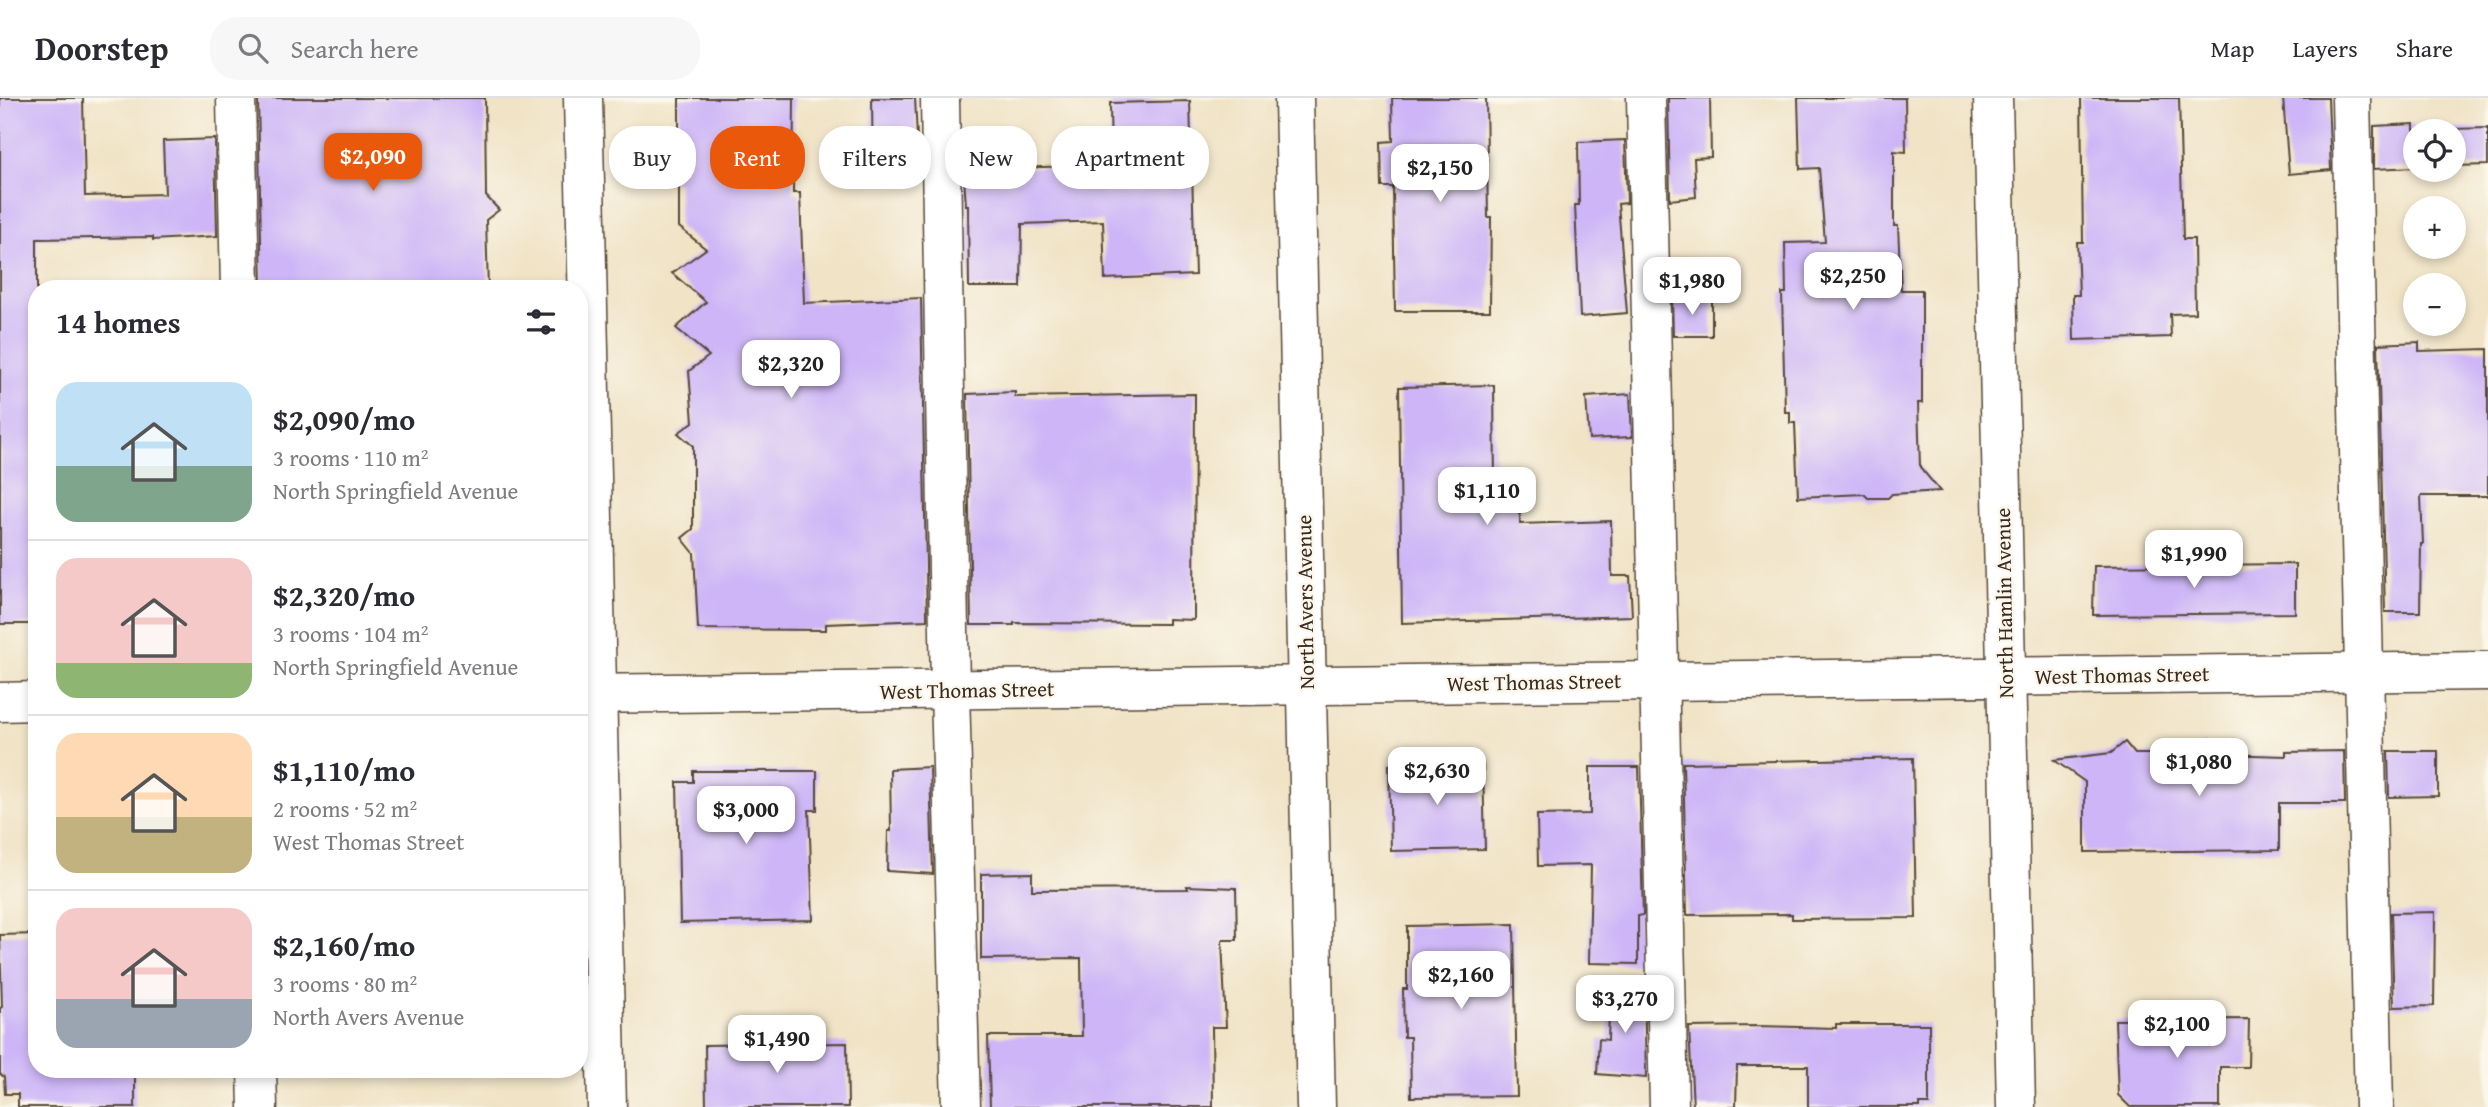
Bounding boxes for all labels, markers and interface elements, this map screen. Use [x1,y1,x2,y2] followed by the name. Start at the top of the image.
[210,17,700,80] search box
[35,24,168,72] text: Doorstep
[234,29,272,67] icon: search
[290,29,419,68] text: Search here
[2211,31,2254,66] text: Map
[2292,31,2358,66] text: Layers
[2396,31,2453,66] text: Share
[2403,119,2466,336] map controls
[2403,119,2466,182] button: locate
[609,126,696,189] chip: Buy
[710,126,805,189] chip: Rent
[819,126,931,189] chip: Filters
[945,126,1037,189] chip: New
[1051,126,1209,189] chip: Apartment
[316,134,430,193] pin: $2,090
[340,139,406,172] text: $2,090
[1383,144,1497,204] pin: $2,150
[1407,150,1473,183] text: $2,150
[2403,196,2466,259] button: +
[1796,252,1910,312] pin: $2,250
[1635,258,1749,317] pin: $1,980
[1820,258,1886,291] text: $2,250
[1659,263,1725,296] text: $1,980
[2403,273,2466,336] button: −
[56,300,181,344] text: 14 homes
[522,303,560,341] icon: filters
[734,341,848,400] pin: $2,320
[758,346,824,379] text: $2,320
[273,397,415,441] text: $2,090/mo
[112,410,196,494] icon: home
[273,441,428,474] text: 3 rooms · 110 m²
[1430,468,1544,527] pin: $1,110
[1454,473,1520,506] text: $1,110
[273,474,518,507] text: North Springfield Avenue
[1987,507,2021,699] street label: North Hamlin Avenue
[1288,514,1322,690] street label: North Avers Avenue
[2137,531,2251,590] pin: $1,990
[2161,536,2227,569] text: $1,990
[273,573,415,617] text: $2,320/mo
[112,586,196,670] icon: home
[273,617,428,650] text: 3 rooms · 104 m²
[273,650,518,683] text: North Springfield Avenue
[2034,658,2210,692] street label: West Thomas Street
[1446,665,1622,699] street label: West Thomas Street
[879,673,1055,707] street label: West Thomas Street
[2142,738,2256,798] pin: $1,080
[2166,744,2232,777] text: $1,080
[273,748,415,792] text: $1,110/mo
[1380,748,1494,807] pin: $2,630
[1404,753,1470,786] text: $2,630
[112,761,196,845] icon: home
[689,786,803,846] pin: $3,000
[273,792,417,825] text: 2 rooms · 52 m²
[713,792,779,825] text: $3,000
[273,825,464,858] text: West Thomas Street
[273,923,415,967] text: $2,160/mo
[112,936,196,1020] icon: home
[1404,951,1518,1011] pin: $2,160
[1428,957,1494,990] text: $2,160
[273,967,417,1000] text: 3 rooms · 80 m²
[1568,976,1682,1035] pin: $3,270
[1592,981,1658,1014] text: $3,270
[273,1000,464,1033] text: North Avers Avenue
[2120,1000,2234,1060] pin: $2,100
[2144,1006,2210,1039] text: $2,100
[720,1016,834,1075] pin: $1,490
[744,1021,810,1054] text: $1,490

